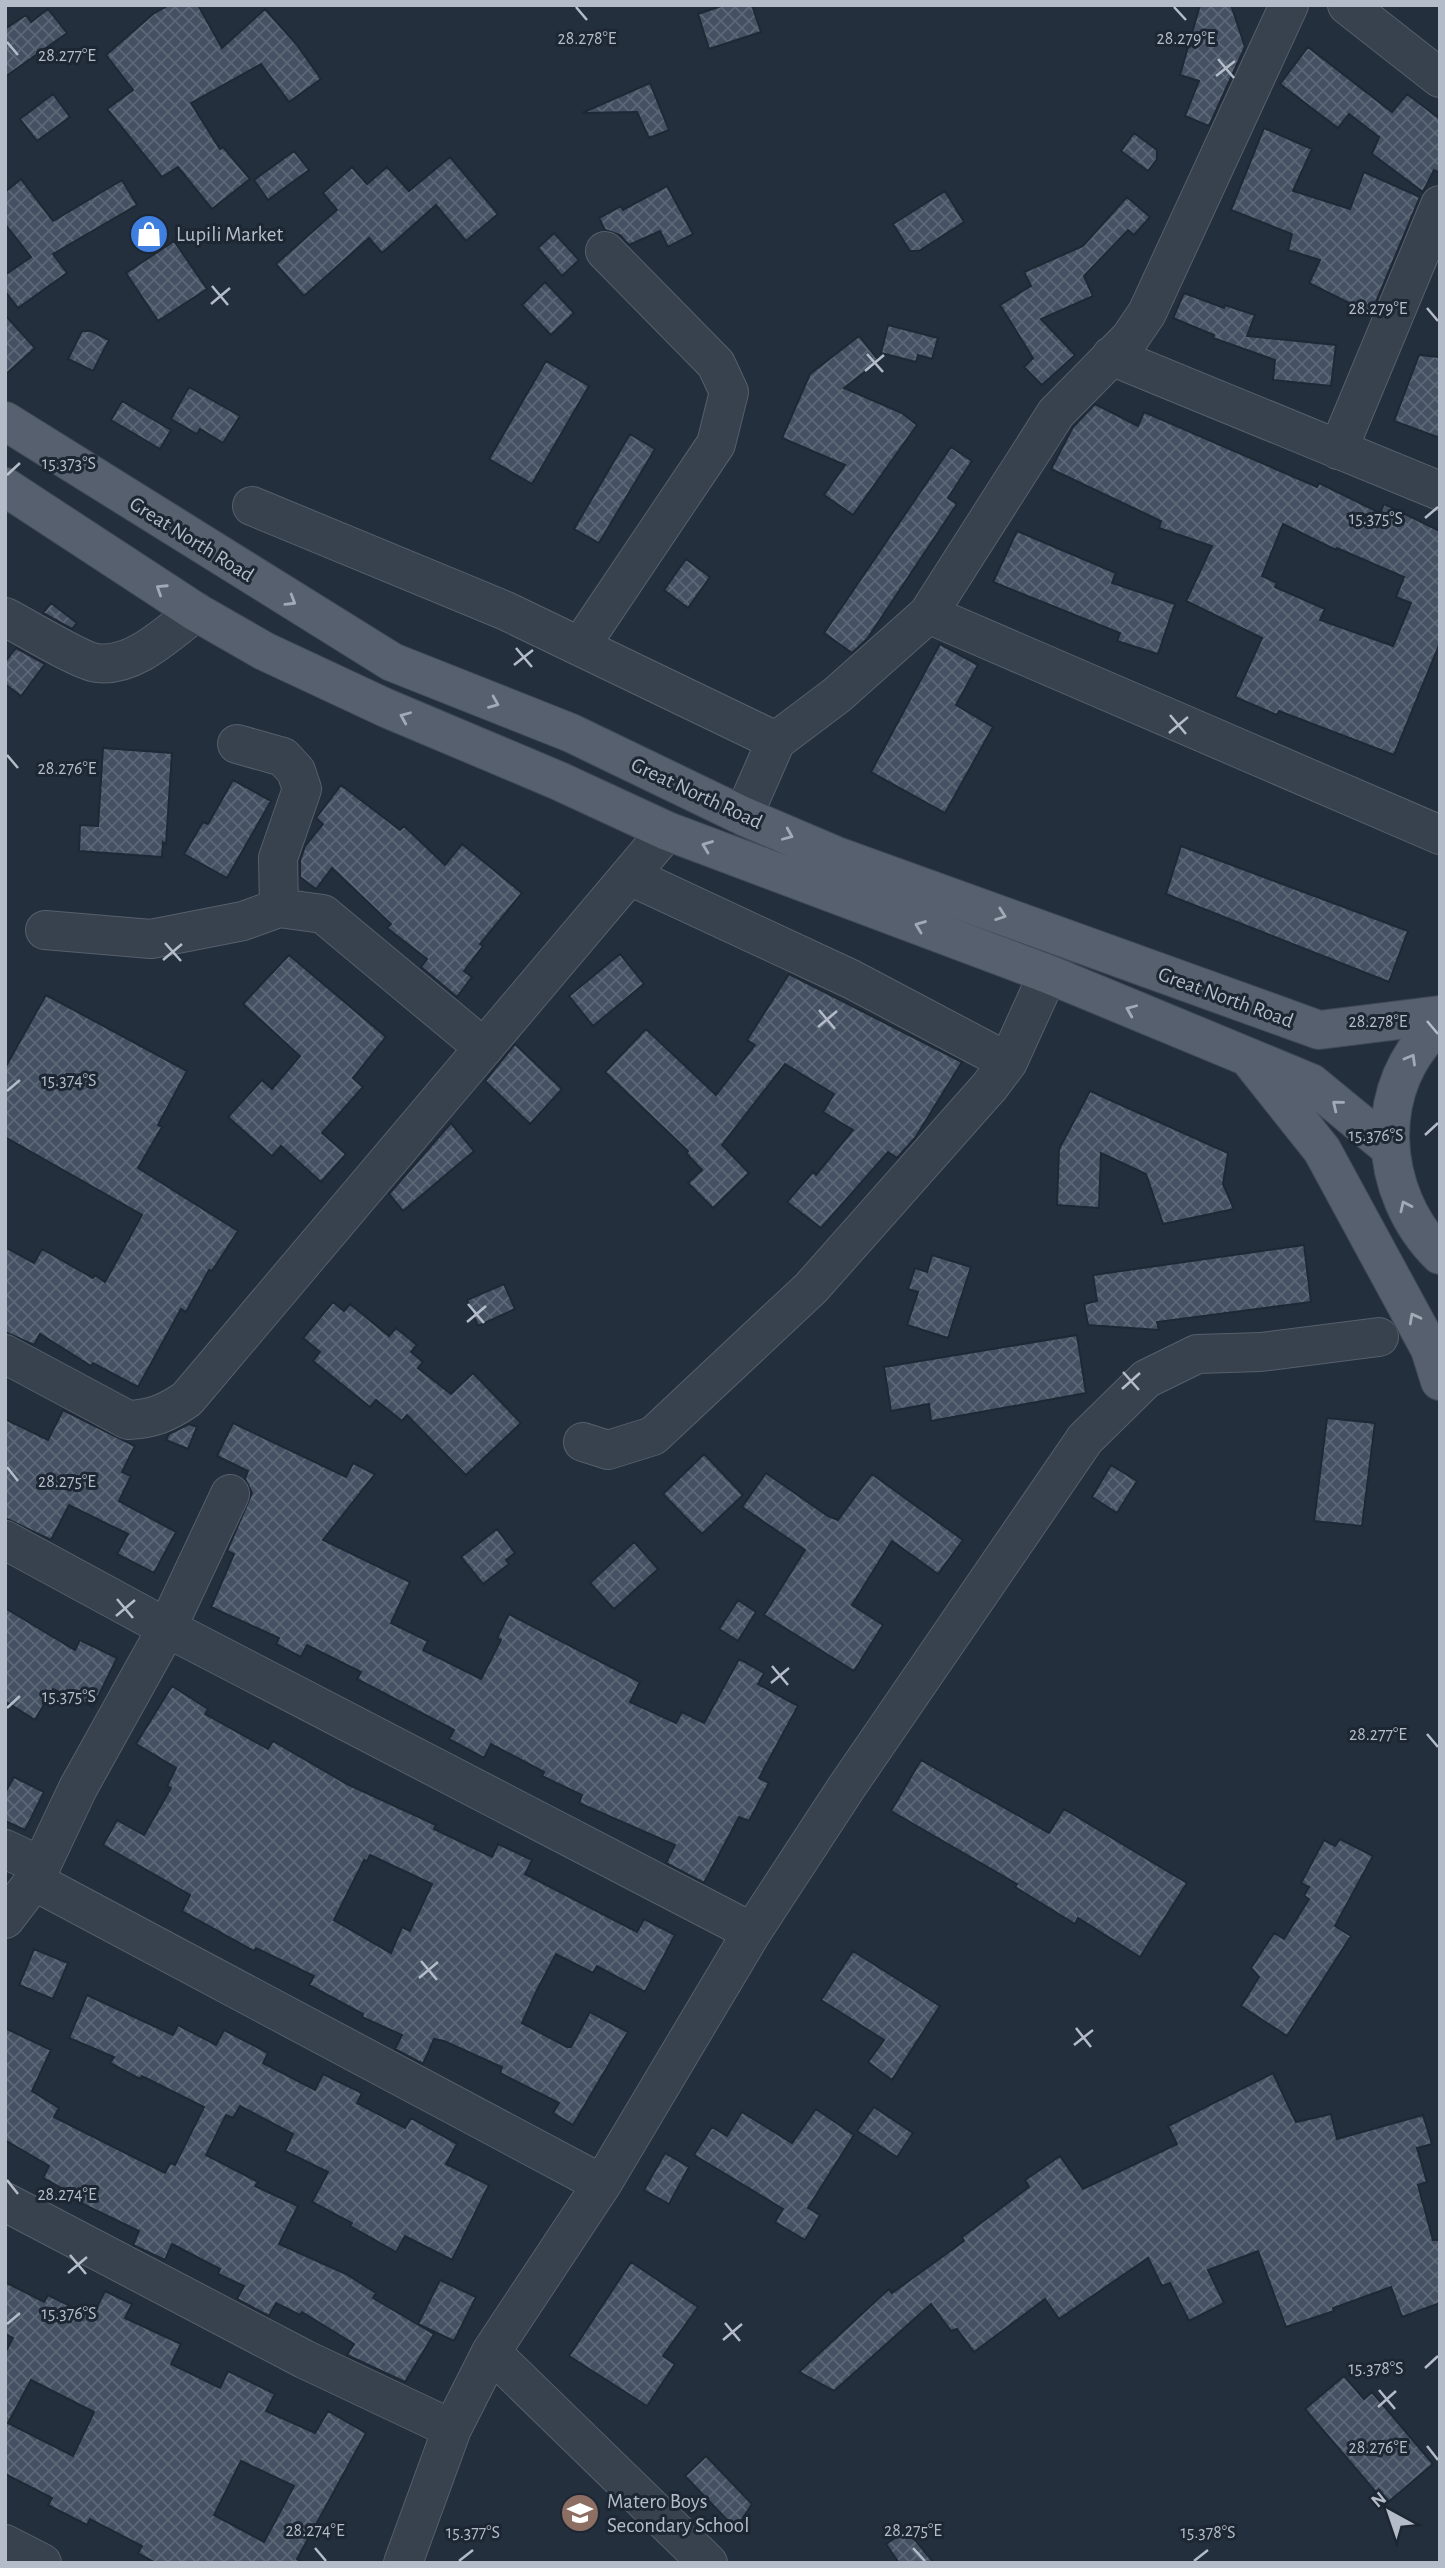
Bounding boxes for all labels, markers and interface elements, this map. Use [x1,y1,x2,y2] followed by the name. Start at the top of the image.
[557,30,617,48] text: 28.278°E
[1157,30,1216,48] text: 28.279°E
[38,47,96,65] text: 28.277°E
[128,213,170,255] shop icon: Lupili Market
[176,224,284,245] place label: Lupili Market
[1349,300,1408,318] text: 28.279°E
[42,455,96,473] text: 15.373°S
[126,493,258,586] street label: Great North Road
[1349,510,1403,528] text: 15.375°S
[155,584,168,597] one-way arrow
[284,592,297,605] one-way arrow
[487,694,499,708] one-way arrow
[400,711,412,725] one-way arrow
[628,754,766,833] street label: Great North Road
[38,760,97,778] text: 28.276°E
[781,827,793,841] one-way arrow
[701,840,714,854] one-way arrow
[994,907,1006,921] one-way arrow
[914,920,926,934] one-way arrow
[1155,963,1296,1032] street label: Great North Road
[1126,1004,1139,1018] one-way arrow
[1348,1013,1408,1031] text: 28.278°E
[1403,1054,1416,1066] one-way arrow
[41,1072,97,1090] text: 15.374°S
[1332,1100,1344,1113] one-way arrow
[1349,1127,1404,1145] text: 15.376°S
[1399,1201,1413,1213] one-way arrow
[1409,1313,1422,1325] one-way arrow
[38,1473,96,1491] text: 28.275°E
[42,1688,96,1706] text: 15.375°S
[1349,1726,1407,1744] text: 28.277°E
[37,2186,97,2204] text: 28.274°E
[42,2305,97,2323] text: 15.376°S
[1348,2360,1404,2378] text: 15.378°S
[1349,2439,1408,2457] text: 28.276°E
[1354,2477,1424,2547] north arrow
[1368,2489,1390,2512] text: N
[607,2491,749,2536] place label: Matero Boys Secondary School
[559,2492,601,2534] school or university icon: Matero Boys Secondary School
[285,2522,345,2540] text: 28.274°E
[884,2522,942,2540] text: 28.275°E
[446,2524,500,2542] text: 15.377°S
[1180,2524,1236,2542] text: 15.378°S

